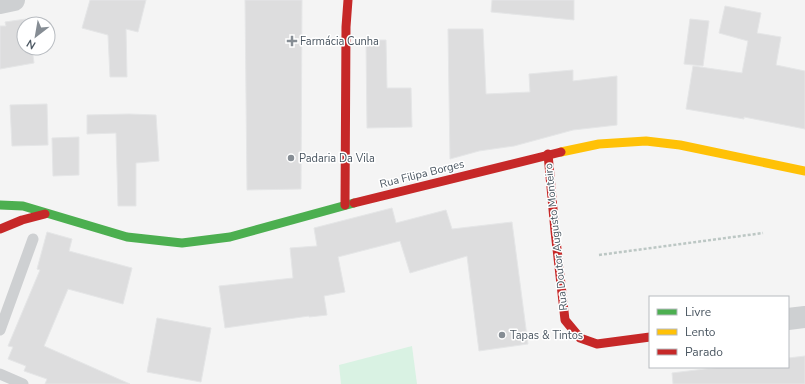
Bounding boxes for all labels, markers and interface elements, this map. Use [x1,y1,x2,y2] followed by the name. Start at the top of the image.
[16,16,56,56] north arrow
[300,34,379,49] place label: Farmácia Cunha
[24,36,38,53] text: N
[287,36,297,46] marker: Farmácia Cunha
[299,151,375,166] place label: Padaria Da Vila
[286,153,296,163] marker: Padaria Da Vila
[378,156,466,192] street label: Rua Filipa Borges
[541,163,571,311] street label: Rua Doutor Augusto Monteiro
[649,296,789,368] legend
[685,304,711,320] text: Livre
[685,324,716,340] text: Lento
[510,328,583,343] place label: Tapas & Tintos
[497,330,507,340] marker: Tapas & Tintos
[685,344,723,360] text: Parado

